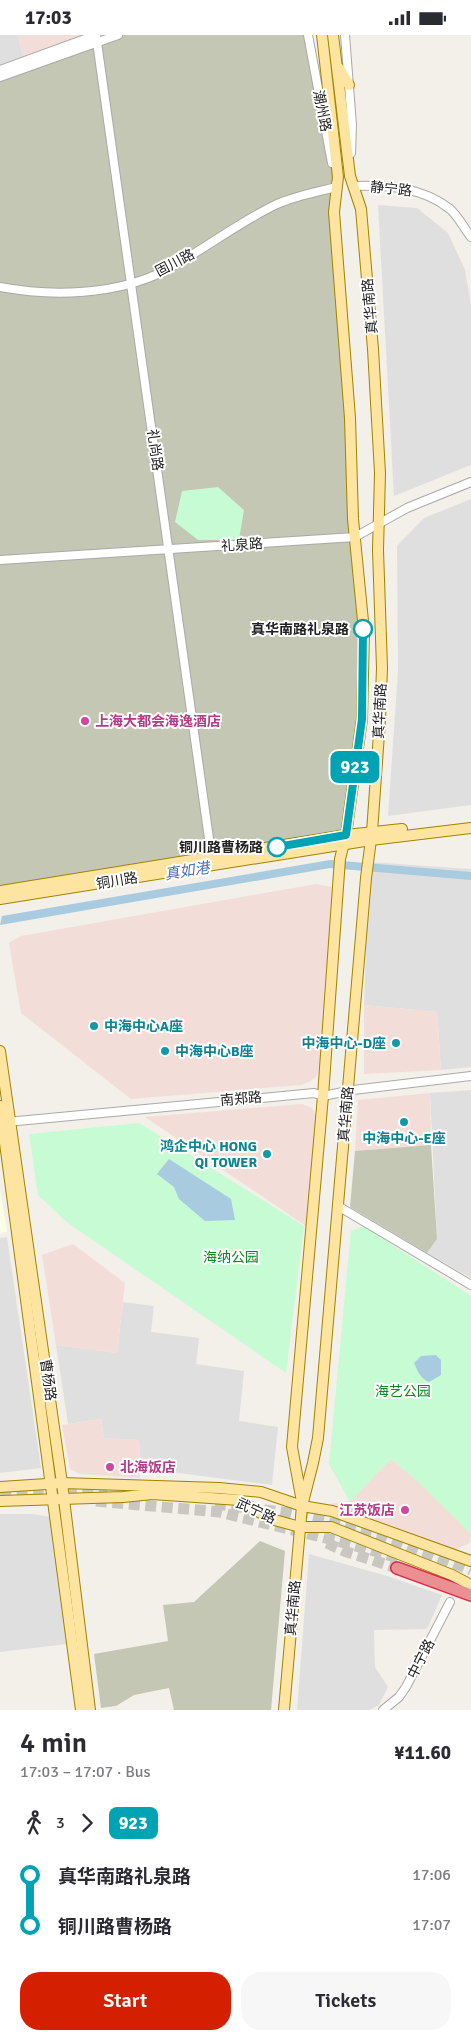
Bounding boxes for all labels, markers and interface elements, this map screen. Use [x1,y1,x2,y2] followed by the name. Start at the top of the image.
[25,6,72,30] text: 17:03
[310,89,334,133] street label: 潮州路
[369,178,413,200] street label: 静宁路
[152,246,198,280] street label: 固川路
[359,277,381,335] street label: 真华南路
[144,428,166,472] street label: 礼尚路
[220,535,264,555] street label: 礼泉路
[353,619,373,639] marker: 真华南路礼泉路
[251,621,349,638] place label: 真华南路礼泉路
[370,683,390,739] street label: 真华南路
[95,713,221,730] place label: 上海大都会海逸酒店
[79,715,91,727] marker: 上海大都会海逸酒店
[326,751,384,783] line badge: 923
[340,756,370,778] text: 923
[267,837,287,857] marker: 铜川路曹杨路
[179,839,263,856] place label: 铜川路曹杨路
[163,858,213,883] water label: 真如港
[95,869,139,893] street label: 铜川路
[104,1018,183,1035] place label: 中海中心A座
[88,1020,100,1032] marker: 中海中心A座
[301,1035,386,1052] place label: 中海中心-D座
[390,1037,402,1049] marker: 中海中心-D座
[175,1043,254,1060] place label: 中海中心B座
[159,1045,171,1057] marker: 中海中心B座
[335,1085,357,1143] street label: 真华南路
[219,1089,263,1109] street label: 南郑路
[398,1116,410,1128] marker: 中海中心-E座
[362,1130,446,1147] place label: 中海中心-E座
[160,1138,257,1171] place label: 鸿企中心 HONG QI TOWER
[261,1148,273,1160] marker: 鸿企中心 HONG QI TOWER
[203,1249,259,1266] park label: 海纳公园
[37,1358,59,1402] street label: 曹杨路
[375,1383,431,1400] park label: 海艺公园
[120,1459,176,1476] place label: 北海饭店
[104,1461,116,1473] marker: 北海饭店
[233,1494,279,1528] street label: 武宁路
[339,1502,395,1519] place label: 江苏饭店
[399,1504,411,1516] marker: 江苏饭店
[282,1579,304,1637] street label: 真华南路
[404,1636,438,1682] street label: 中宁路
[20,1726,87,1760] text: 4 min
[394,1741,451,1765] text: ¥11.60
[20,1762,151,1782] text: 17:03 – 17:07 · Bus
[20,1809,48,1837] icon: walk
[73,1809,101,1837] icon: forward
[119,1812,148,1834] text: 923
[56,1813,65,1833] text: 3
[58,1865,191,1889] text: 真华南路礼泉路
[412,1865,451,1885] text: 17:06
[58,1915,172,1939] text: 铜川路曹杨路
[412,1915,451,1935] text: 17:07
[20,1972,231,2030] button: Start
[241,1972,451,2030] button: Tickets

